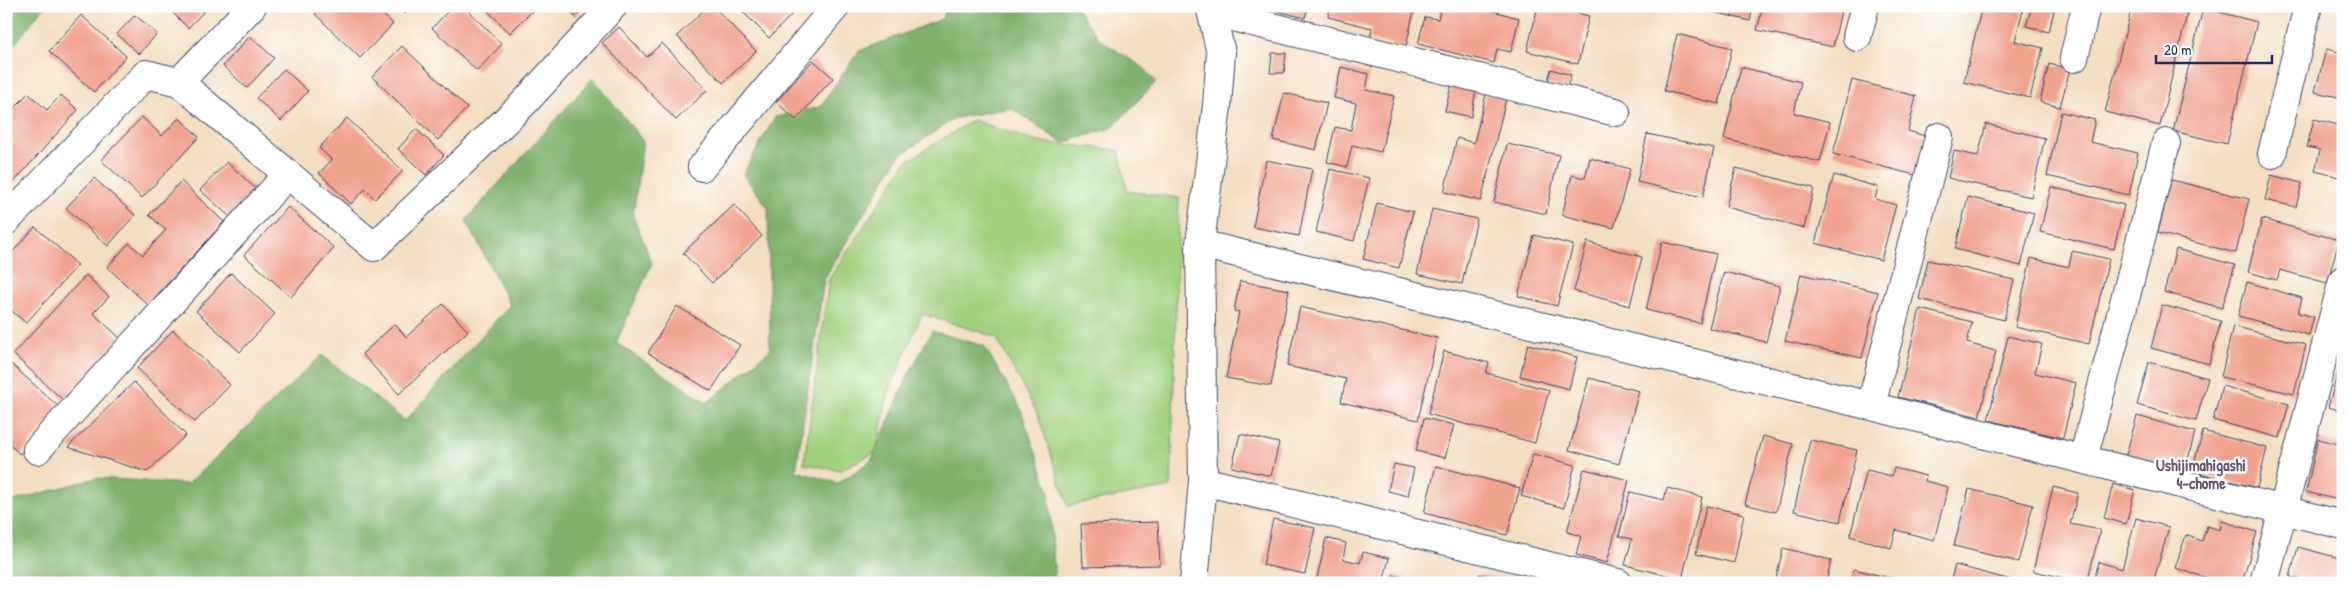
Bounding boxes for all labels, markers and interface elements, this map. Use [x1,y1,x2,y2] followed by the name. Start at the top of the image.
[2156,32,2273,64] scale bar
[2164,39,2191,60] text: 20 m
[2156,454,2246,494] district label: Ushijimahigashi 4-chome

